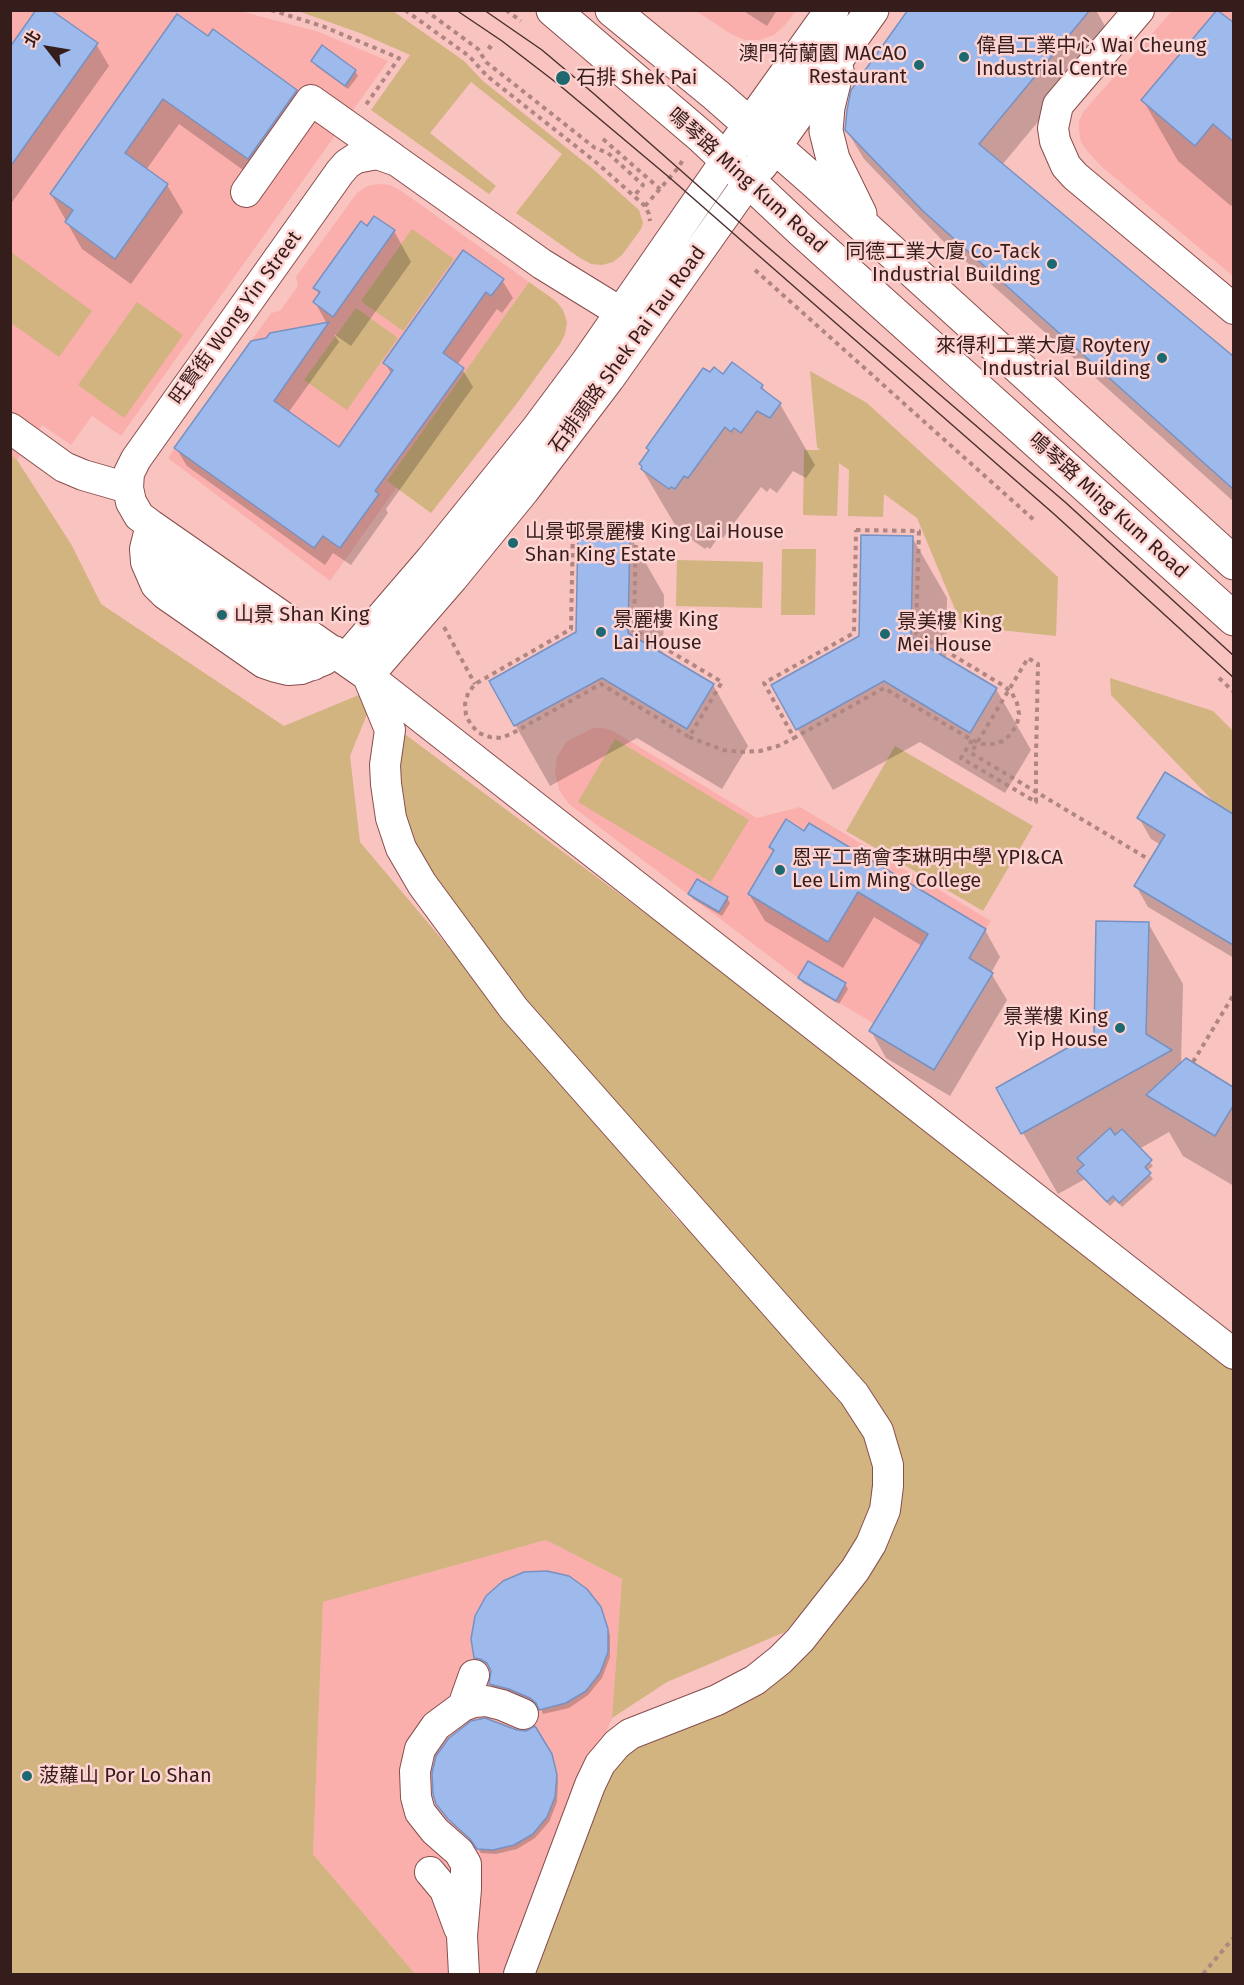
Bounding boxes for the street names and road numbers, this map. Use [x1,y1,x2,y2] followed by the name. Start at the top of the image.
[663,103,831,259] street label: 鳴琴路 Ming Kum Road
[165,227,307,409] street label: 旺賢街 Wong Yin Street
[545,242,711,458] street label: 石排頭路 Shek Pai Tau Road
[1024,428,1192,584] street label: 鳴琴路 Ming Kum Road

